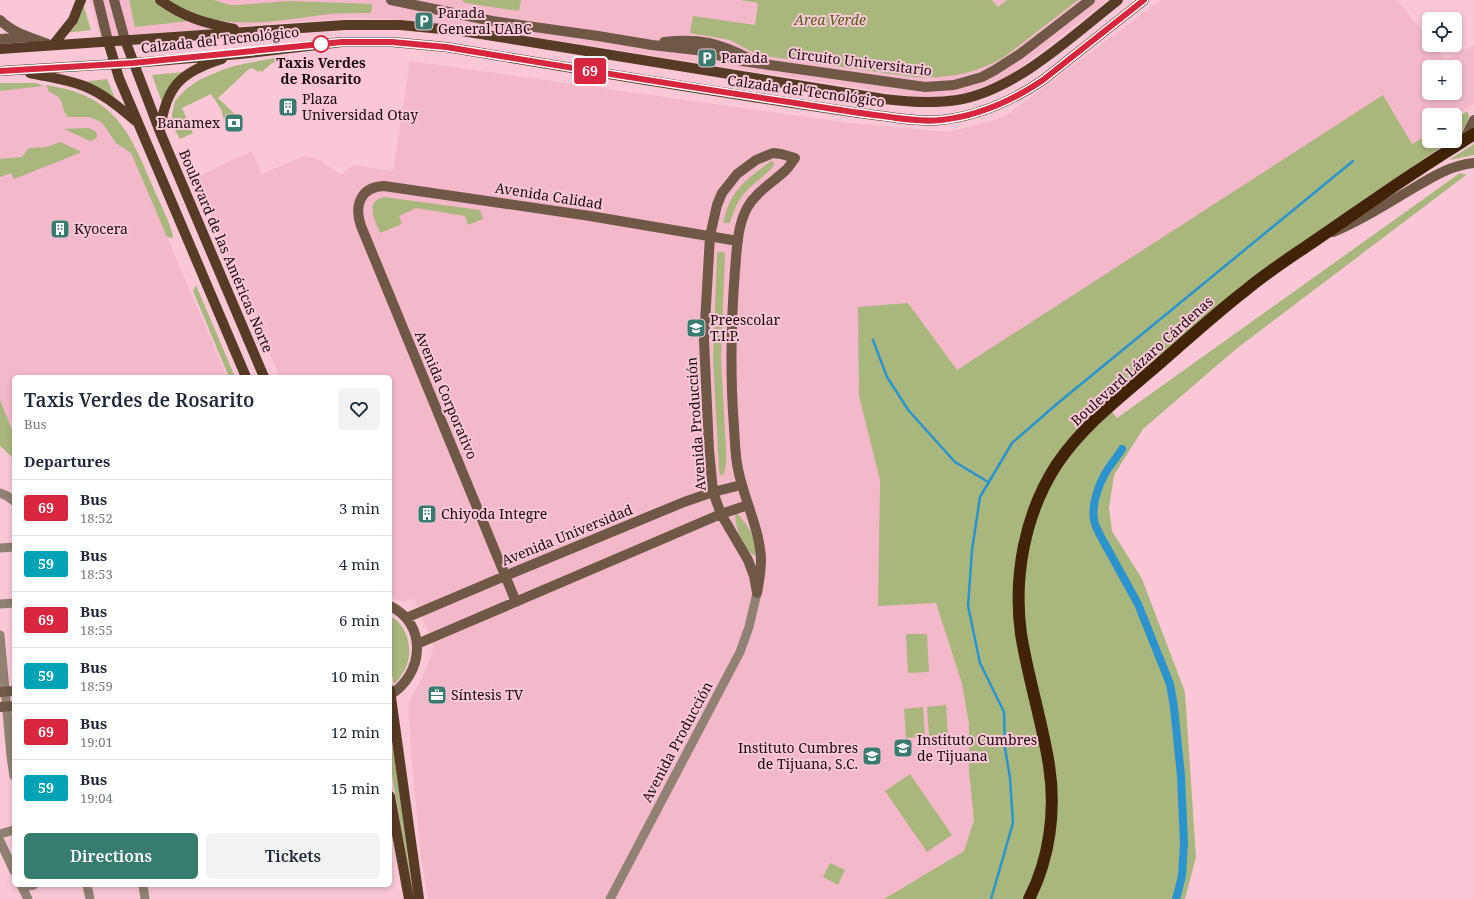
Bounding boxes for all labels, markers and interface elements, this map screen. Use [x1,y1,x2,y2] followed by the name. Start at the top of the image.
[438,3,532,38] place label: Parada General UABC
[413,10,435,32] parking icon: Parada General UABC
[793,10,866,29] park label: Area Verde
[1422,12,1462,148] map controls
[1422,12,1462,52] button: locate
[140,22,300,57] street label: Calzada del Tecnológico
[312,35,330,53] marker: Taxis Verdes de Rosarito
[787,43,933,80] street label: Circuito Universitario
[696,47,718,69] parking icon: Parada
[721,48,768,67] place label: Parada
[276,53,366,88] place label: Taxis Verdes de Rosarito
[572,58,608,84] line badge: 69
[1422,60,1462,100] button: +
[582,61,598,80] text: 69
[726,70,886,111] street label: Calzada del Tecnológico
[302,89,418,124] place label: Plaza Universidad Otay
[277,96,299,118] building icon: Plaza Universidad Otay
[1422,108,1462,148] button: −
[223,112,245,134] bank icon: Banamex
[157,113,221,132] place label: Banamex
[175,146,278,355] street label: Boulevard de las Américas Norte
[494,178,605,213] street label: Avenida Calidad
[49,218,71,240] building icon: Kyocera
[74,219,128,238] place label: Kyocera
[1067,292,1217,430] street label: Boulevard Lázaro Cárdenas
[710,310,781,345] place label: Preescolar T.I.P.
[685,317,707,339] school or university icon: Preescolar T.I.P.
[411,328,482,462] street label: Avenida Corporativo
[681,356,710,492] street label: Avenida Producción
[24,387,254,413] text: Taxis Verdes de Rosarito
[338,388,380,430] button: heart
[24,415,47,433] text: Bus
[24,451,110,471] text: Departures
[80,489,107,509] text: Bus
[38,498,54,517] text: 69
[339,498,380,518] text: 3 min
[498,499,636,570] street label: Avenida Universidad
[416,503,438,525] building icon: Chiyoda Integre
[441,504,547,523] place label: Chiyoda Integre
[80,509,113,527] text: 18:52
[80,545,107,565] text: Bus
[38,554,54,573] text: 59
[339,554,380,574] text: 4 min
[80,565,113,583] text: 18:53
[80,601,107,621] text: Bus
[38,610,54,629] text: 69
[339,610,380,630] text: 6 min
[80,621,113,639] text: 18:55
[80,657,107,677] text: Bus
[38,666,54,685] text: 59
[331,666,380,686] text: 10 min
[80,677,113,695] text: 18:59
[637,678,716,805] street label: Avenida Producción
[426,684,448,706] office icon: Síntesis TV
[451,685,524,704] place label: Síntesis TV
[80,713,107,733] text: Bus
[38,722,54,741] text: 69
[331,722,380,742] text: 12 min
[917,730,1037,765] place label: Instituto Cumbres de Tijuana
[80,733,113,751] text: 19:01
[892,737,914,759] school or university icon: Instituto Cumbres de Tijuana
[738,738,858,773] place label: Instituto Cumbres de Tijuana, S.C.
[861,745,883,767] school or university icon: Instituto Cumbres de Tijuana, S.C.
[80,769,107,789] text: Bus
[38,778,54,797] text: 59
[331,778,380,798] text: 15 min
[80,789,113,807] text: 19:04
[24,833,198,879] button: Directions
[206,833,380,879] button: Tickets

